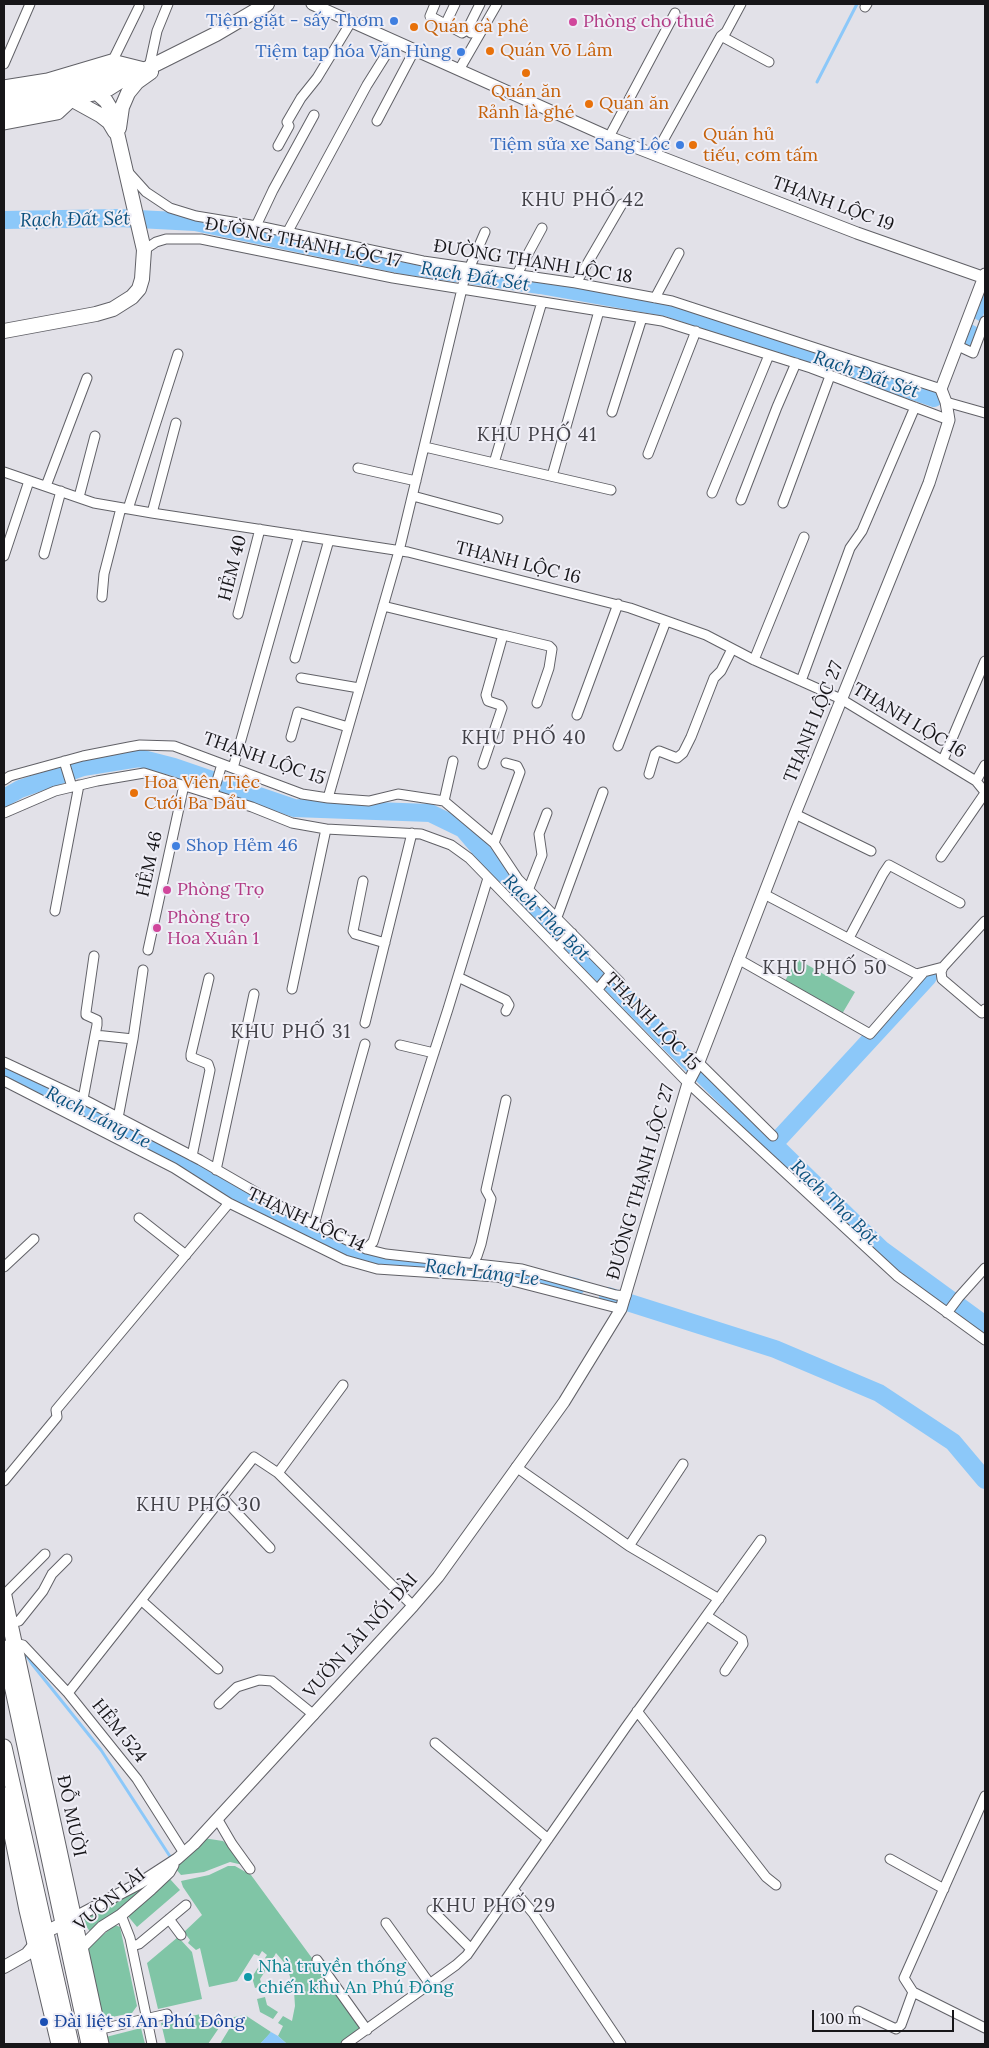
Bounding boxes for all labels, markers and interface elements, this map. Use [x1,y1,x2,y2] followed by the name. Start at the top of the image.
[206,10,384,32] place label: Tiệm giặt - sấy Thơm
[583,11,715,33] place label: Phòng cho thuê
[388,15,400,27] marker: Tiệm giặt - sấy Thơm
[424,16,529,38] place label: Quán cà phê
[567,16,579,28] marker: Phòng cho thuê
[408,21,420,33] marker: Quán cà phê
[500,40,613,62] place label: Quán Võ Lâm
[255,41,451,63] place label: Tiệm tạp hóa Văn Hùng
[484,45,496,57] marker: Quán Võ Lâm
[455,46,467,58] marker: Tiệm tạp hóa Văn Hùng
[520,67,532,79] marker: Quán ăn Rảnh là ghé
[478,81,574,124] place label: Quán ăn Rảnh là ghé
[599,93,669,115] place label: Quán ăn
[583,98,595,110] marker: Quán ăn
[703,124,818,166] place label: Quán hủ tiếu, cơm tấm
[490,134,670,156] place label: Tiệm sửa xe Sang Lộc
[674,139,686,151] marker: Tiệm sửa xe Sang Lộc
[687,139,699,151] marker: Quán hủ tiếu, cơm tấm
[769,172,897,236] street label: THẠNH LỘC 19
[520,190,646,212] district label: KHU PHỐ 42
[20,208,130,232] water label: Rạch Đất Sét
[203,213,403,273] street label: ĐƯỜNG THẠNH LỘC 17
[432,236,634,288] street label: ĐƯỜNG THẠNH LỘC 18
[419,257,531,297] water label: Rạch Đất Sét
[810,346,922,404] water label: Rạch Đất Sét
[475,425,599,447] district label: KHU PHỐ 41
[214,533,252,603] street label: HẺM 40
[453,537,583,589] street label: THẠNH LỘC 16
[780,658,848,786] street label: THẠNH LỘC 27
[848,679,970,763] street label: THẠNH LỘC 16
[200,728,328,790] street label: THẠNH LỘC 15
[460,728,588,750] district label: KHU PHỐ 40
[144,772,260,814] place label: Hoa Viên Tiệc Cưới Ba Dẩu
[128,787,140,799] marker: Hoa Viên Tiệc Cưới Ba Dẩu
[133,829,167,899] street label: HẺM 46
[186,835,298,857] place label: Shop Hẻm 46
[170,840,182,852] marker: Shop Hẻm 46
[498,870,594,966] water label: Rạch Thợ Bột
[177,879,264,901] place label: Phòng Trọ
[161,884,173,896] marker: Phòng Trọ
[167,907,259,950] place label: Phòng trọ Hoa Xuân 1
[151,922,163,934] marker: Phòng trọ Hoa Xuân 1
[761,958,889,980] district label: KHU PHỐ 50
[600,969,704,1075] street label: THẠNH LỘC 15
[229,1022,353,1044] district label: KHU PHỐ 31
[42,1082,154,1154] water label: Rạch Láng Le
[603,1082,679,1282] street label: ĐƯỜNG THẠNH LỘC 27
[785,1155,883,1251] water label: Rạch Thợ Bột
[244,1183,368,1257] street label: THẠNH LỘC 14
[424,1255,540,1291] water label: Rạch Láng Le
[135,1495,263,1517] district label: KHU PHỐ 30
[299,1569,423,1703] street label: VƯỜN LÀI NỐI DÀI
[87,1695,151,1767] street label: HẺM 524
[52,1773,90,1859] street label: ĐỖ MƯỜI
[70,1864,150,1936] street label: VƯỜN LÀI
[430,1896,558,1918] district label: KHU PHỐ 29
[258,1956,454,1998] place label: Nhà truyền thống chiến khu An Phú Đông
[242,1971,254,1983] marker: Nhà truyền thống chiến khu An Phú Đông
[814,2000,956,2032] scale bar
[820,2009,861,2028] text: 100 m
[54,2011,245,2033] place label: Đài liệt sĩ An Phú Đông
[38,2016,50,2028] marker: Đài liệt sĩ An Phú Đông

